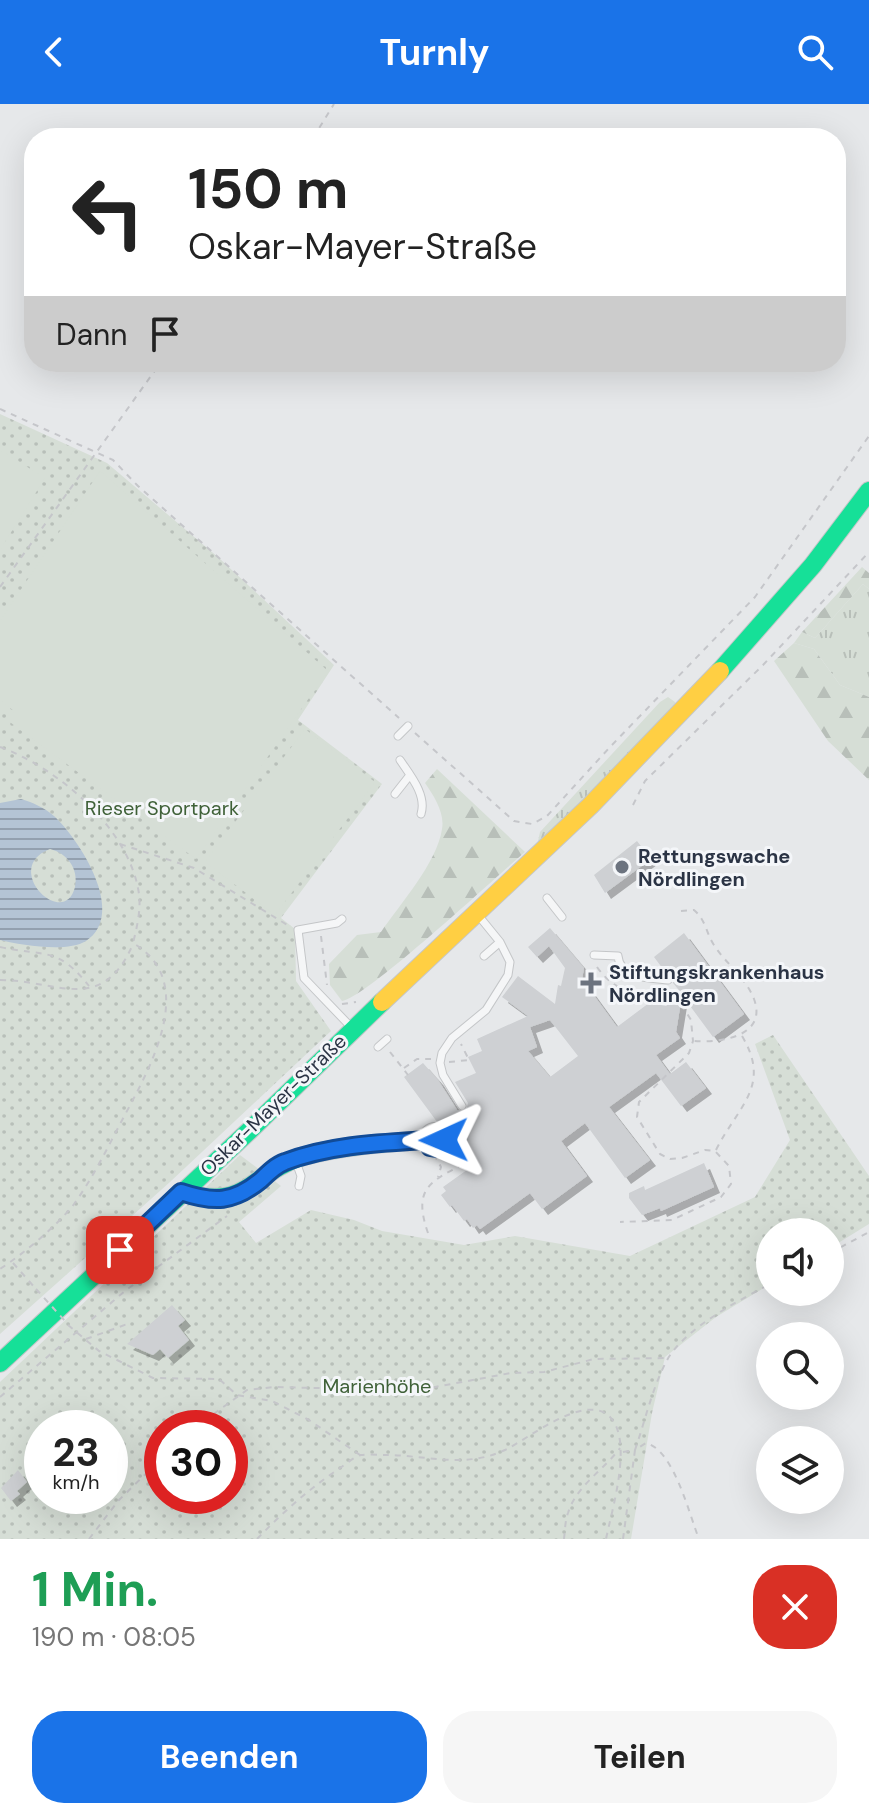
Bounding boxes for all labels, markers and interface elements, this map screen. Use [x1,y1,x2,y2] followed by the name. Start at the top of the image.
[379,29,490,76] text: Turnly
[32,30,76,74] icon: back
[793,30,837,74] icon: search
[188,152,349,225] text: 150 m
[56,160,160,264] icon: left
[188,223,537,270] text: Oskar-Mayer-Straße
[143,312,187,356] icon: arrive
[56,315,127,354] text: Dann
[85,795,239,821] park label: Rieser Sportpark
[638,843,790,892] place label: Rettungswache Nördlingen
[613,858,631,876] marker: Rettungswache Nördlingen
[609,959,824,1008] place label: Stiftungskrankenhaus Nördlingen
[580,972,602,994] marker: Stiftungskrankenhaus Nördlingen
[194,1028,352,1182] street label: Oskar-Mayer-Straße
[402,1098,486,1182] position arrow
[86,1216,154,1284] pin
[756,1218,844,1514] map controls
[756,1218,844,1306] button: sound
[98,1228,142,1272] icon: arrive
[756,1322,844,1410] button: search
[323,1373,431,1399] park label: Marienhöhe
[144,1410,248,1514] speed limit sign: 30
[52,1426,100,1478] text: 23
[756,1426,844,1514] button: layers
[52,1469,100,1495] text: km/h
[32,1558,158,1621] text: 1 Min.
[753,1565,837,1649] button: close
[32,1620,196,1654] text: 190 m · 08:05
[32,1711,427,1803] button: Beenden
[443,1711,837,1803] button: Teilen

